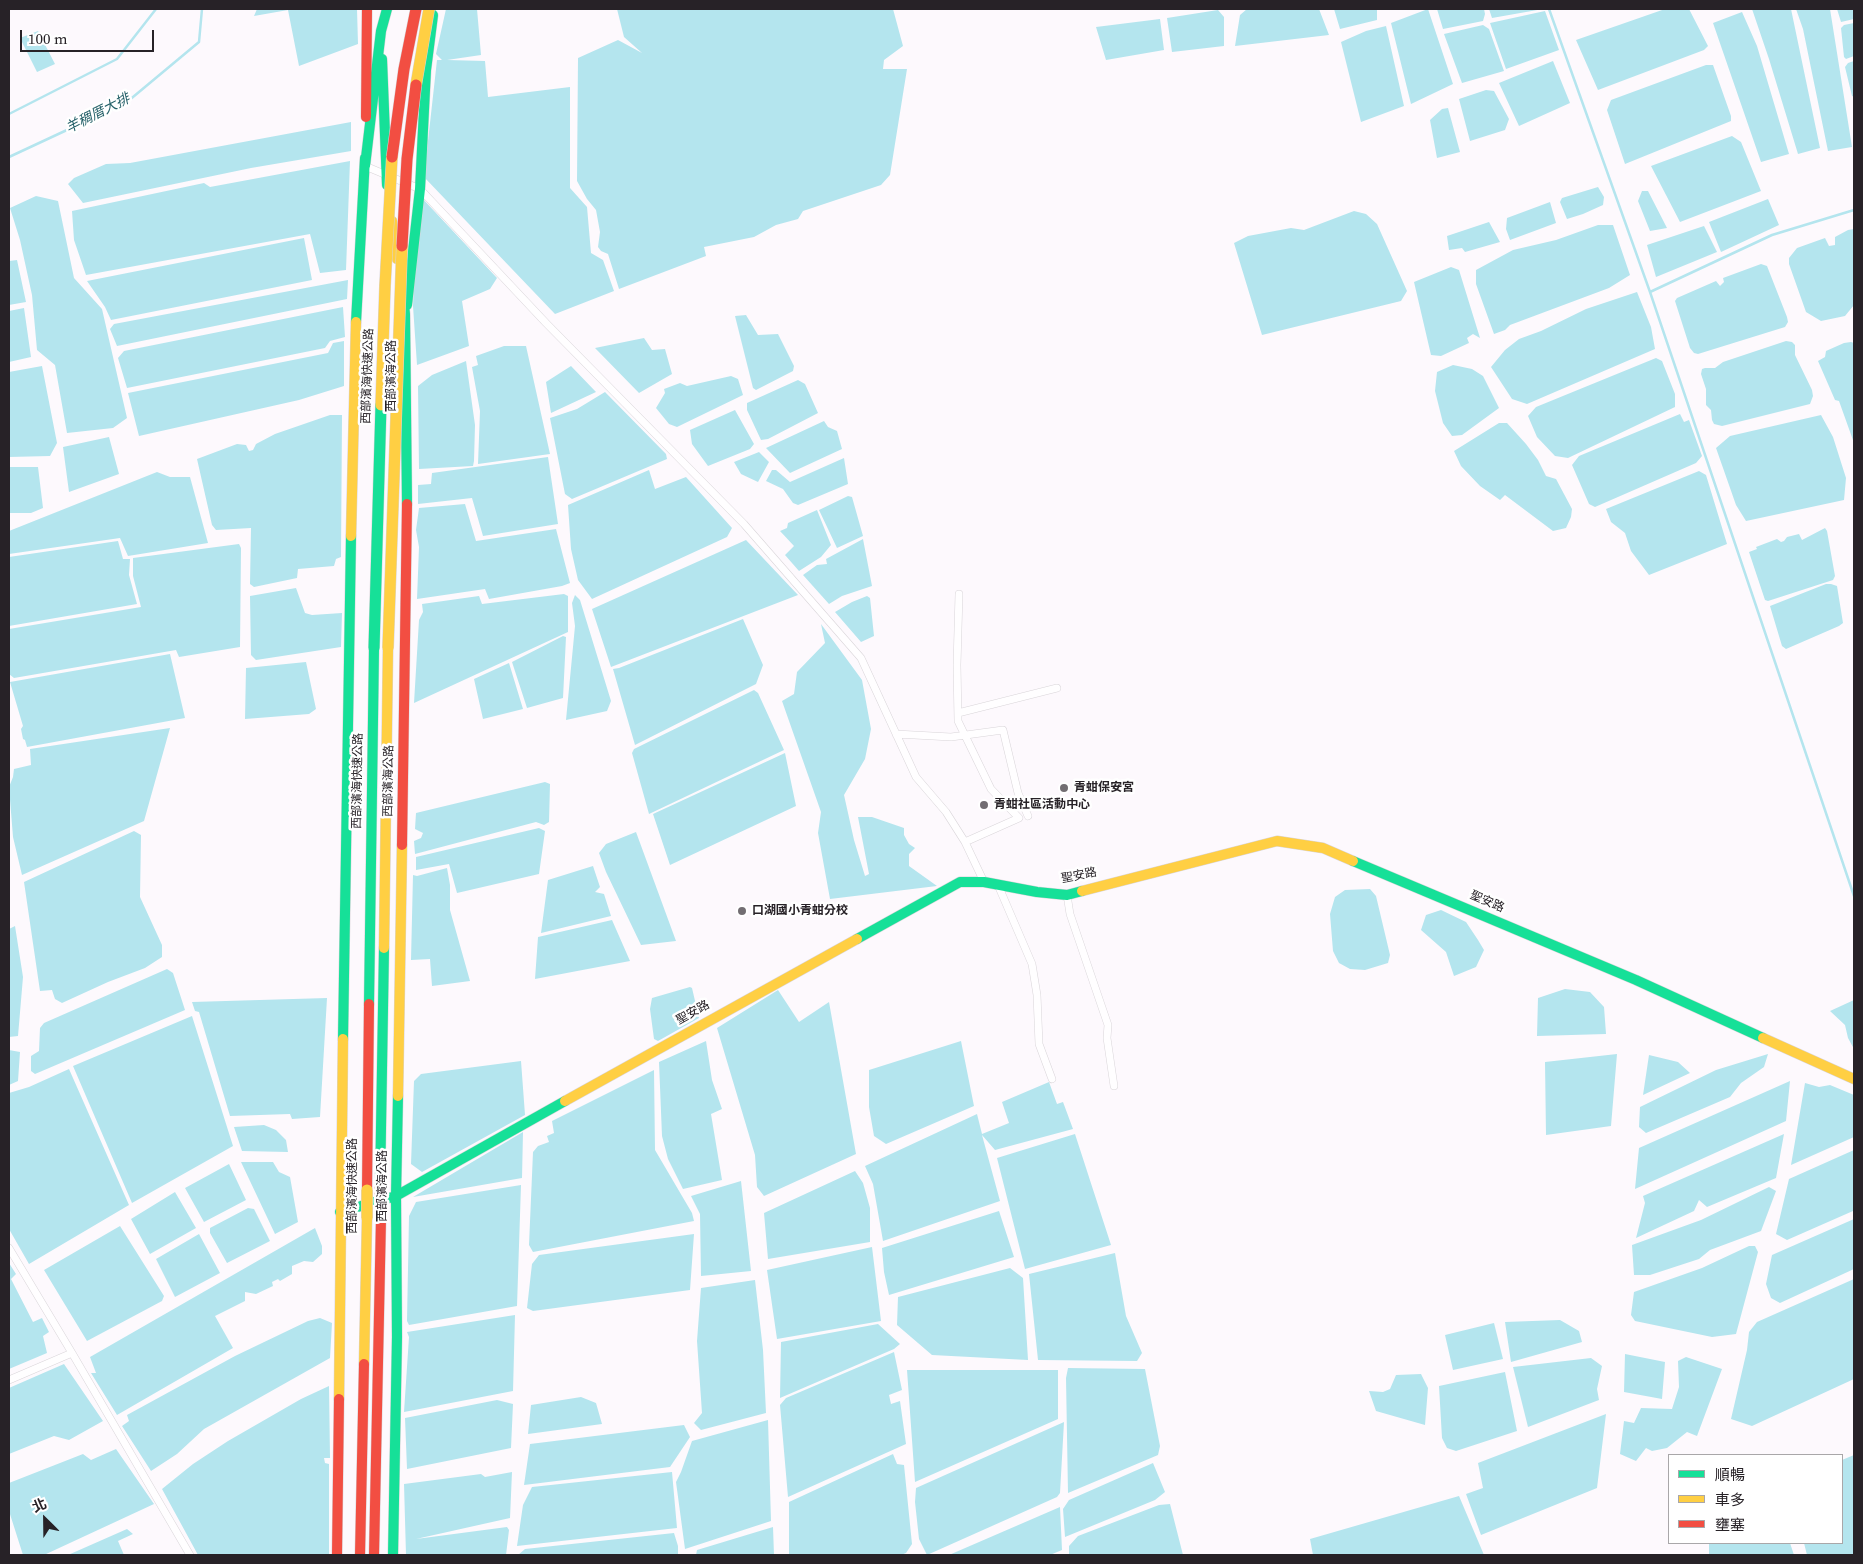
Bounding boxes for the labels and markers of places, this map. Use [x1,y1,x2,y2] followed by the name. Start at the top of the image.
[1074,781,1134,795] place label: 青蚶保安宮
[1058,782,1070,794] marker: 青蚶保安宮
[994,798,1090,812] place label: 青蚶社區活動中心
[978,799,990,811] marker: 青蚶社區活動中心
[752,904,848,918] place label: 口湖國小青蚶分校
[736,905,748,917] marker: 口湖國小青蚶分校

